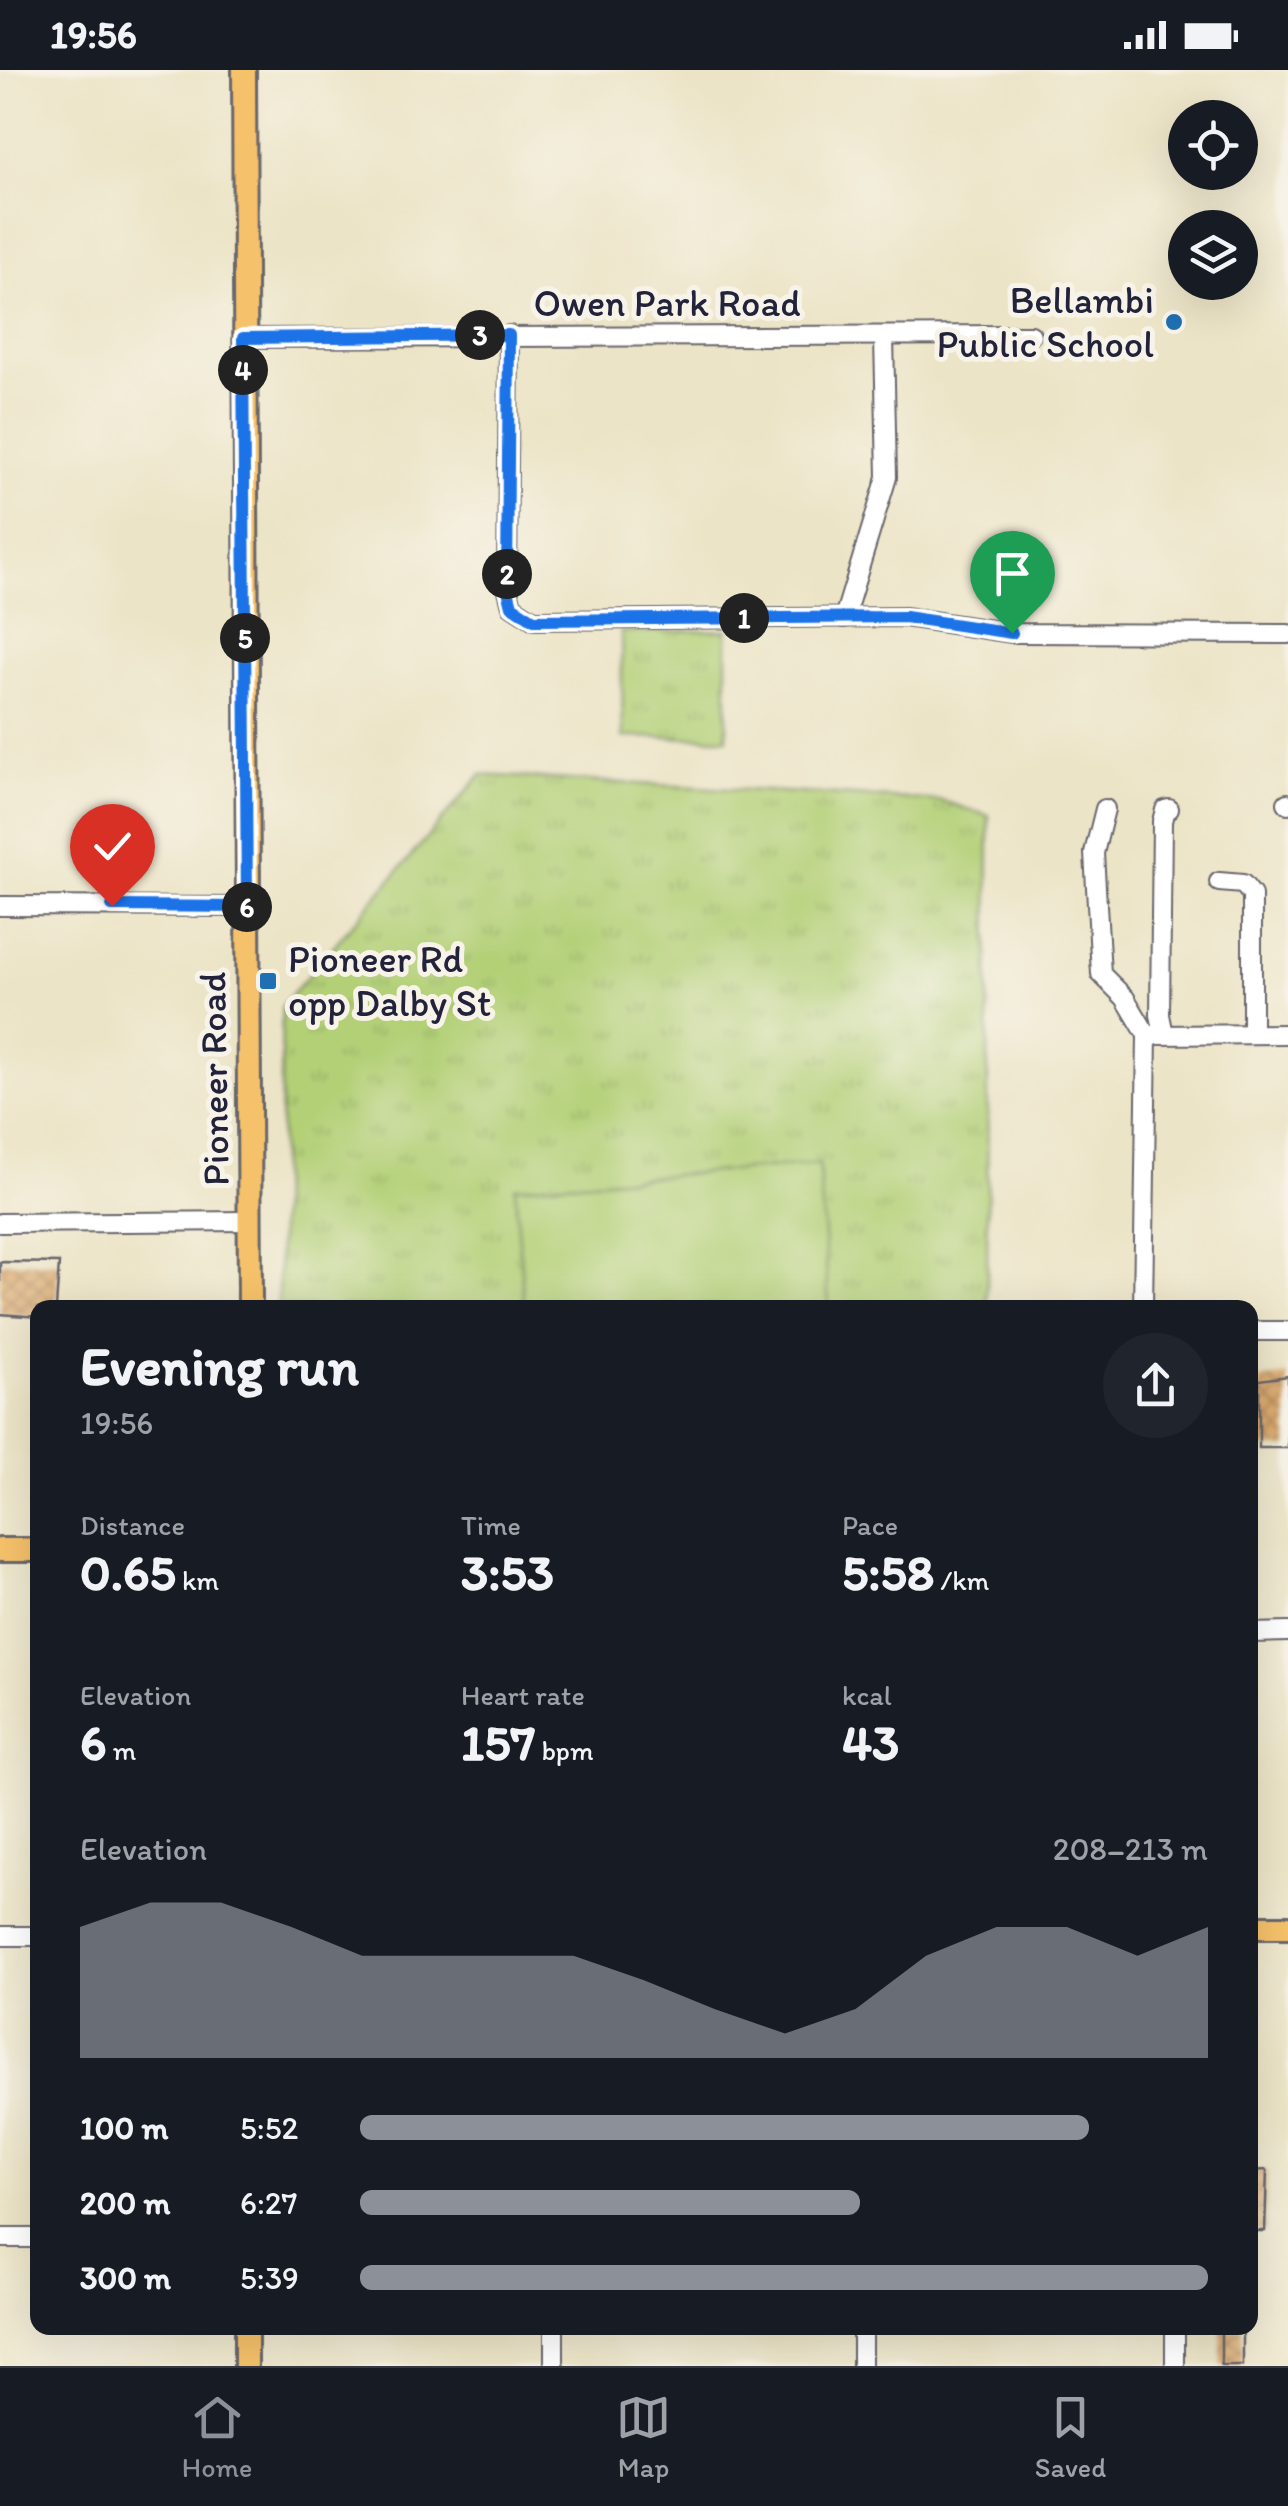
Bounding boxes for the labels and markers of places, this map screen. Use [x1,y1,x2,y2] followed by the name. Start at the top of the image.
[937,277,1154,367] place label: Bellambi Public School
[455,310,505,360] pin: 3
[1163,311,1185,333] marker: Bellambi Public School
[218,345,268,395] pin: 4
[970,531,1055,634] pin
[482,549,532,599] pin: 2
[719,593,769,643] pin: 1
[220,613,270,663] pin: 5
[70,804,155,907] pin
[222,882,272,932] pin: 6
[288,936,491,1026] place label: Pioneer Rd opp Dalby St
[257,970,279,992] marker: Pioneer Rd opp Dalby St

